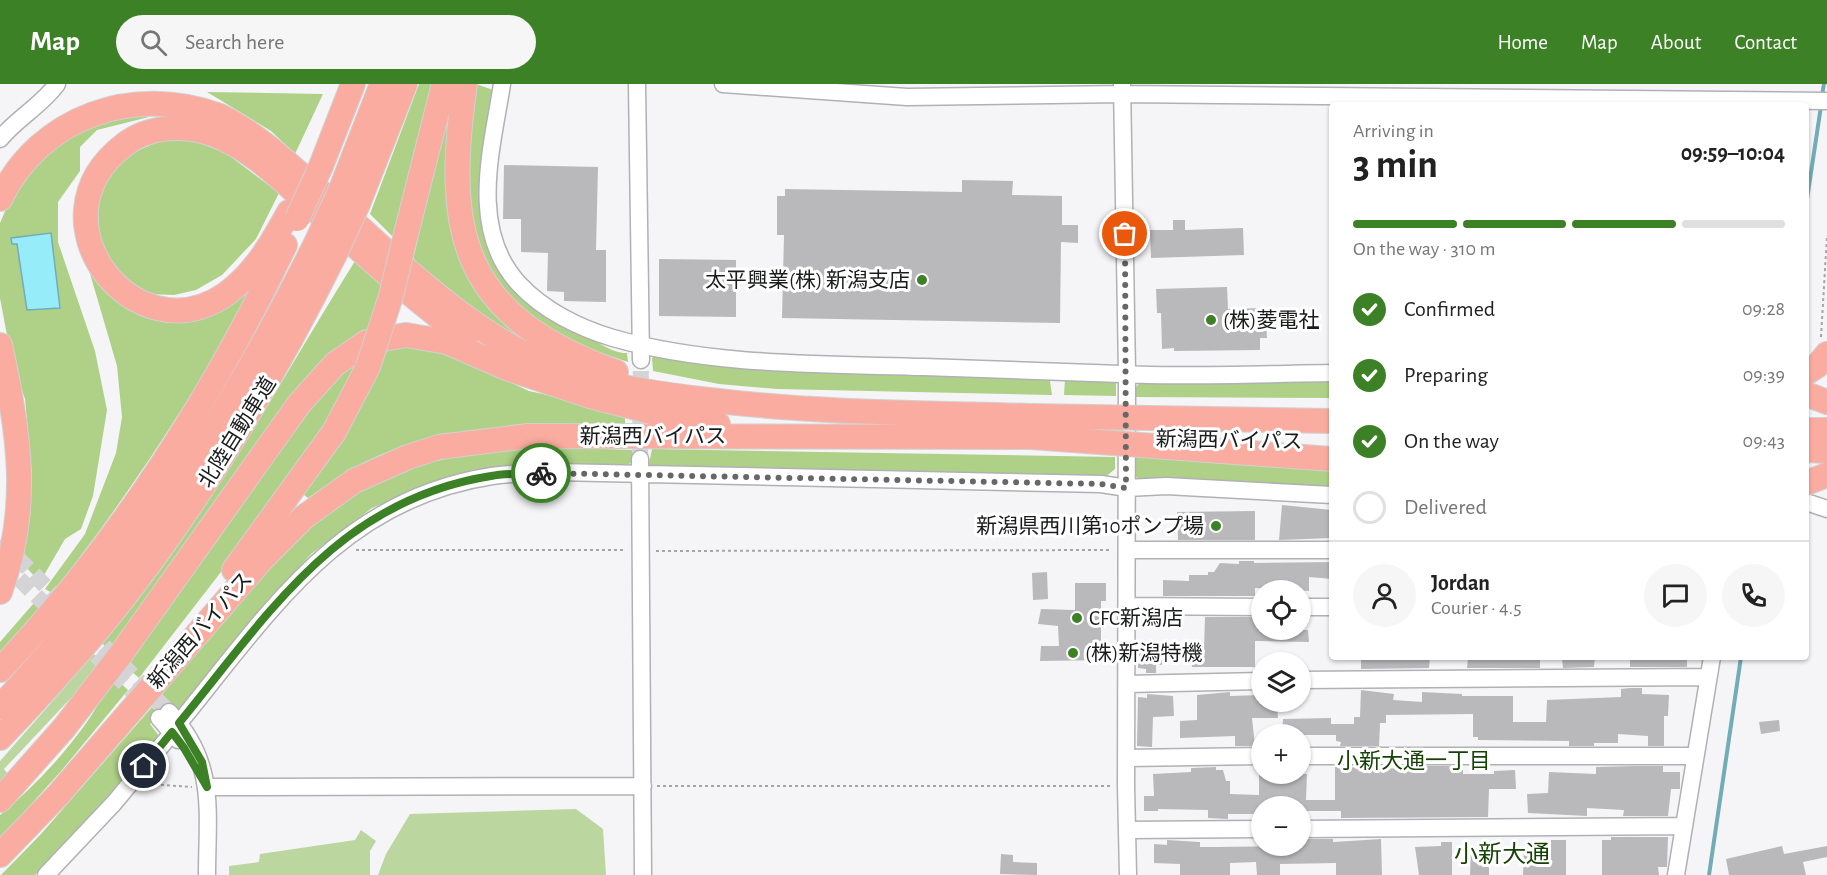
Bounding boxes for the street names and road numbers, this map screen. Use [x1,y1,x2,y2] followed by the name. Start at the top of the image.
[194,373,280,491] street label: 北陸自動車道
[580,425,726,447] street label: 新潟西バイパス
[1156,428,1302,452] street label: 新潟西バイパス
[144,567,256,693] street label: 新潟西バイパス

